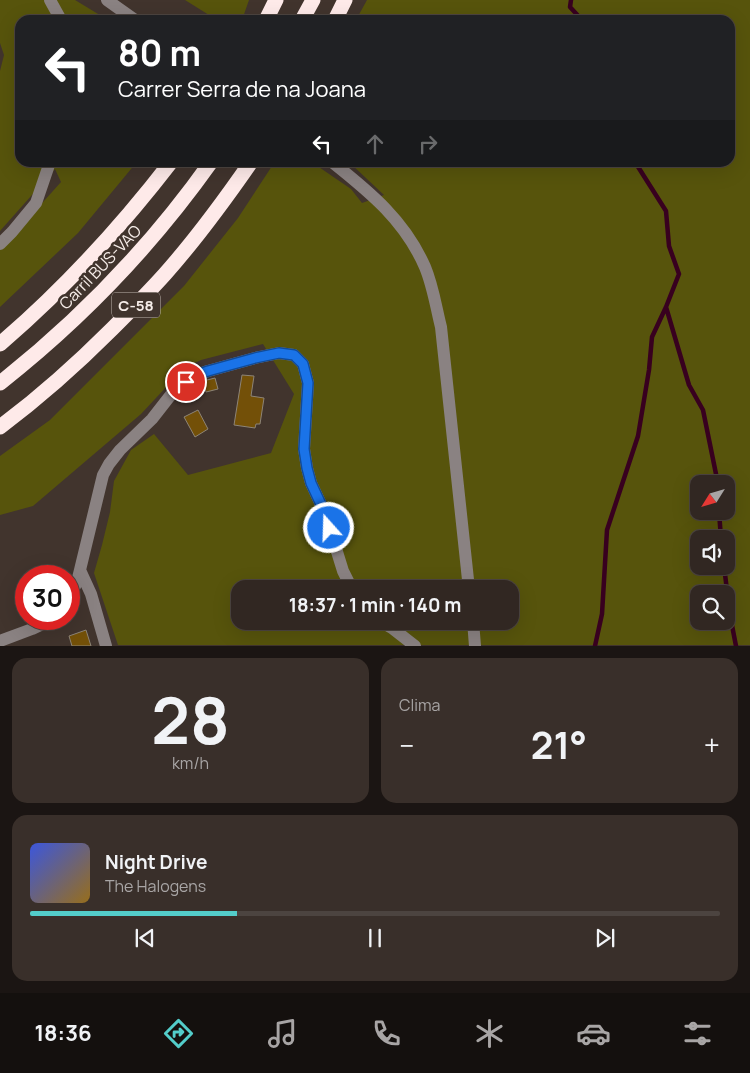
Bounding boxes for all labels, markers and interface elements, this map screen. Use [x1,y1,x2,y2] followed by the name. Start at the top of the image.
[118,29,201,77] text: 80 m
[35,35,100,100] icon: left
[118,74,366,104] text: Carrer Serra de na Joana
[308,130,336,158] icon: left
[361,130,389,158] icon: ahead
[414,130,442,158] icon: right
[54,220,146,314] street label: Carril BUS-VAO
[112,292,160,318] road number: C-58
[165,361,207,403] pin
[172,368,200,396] icon: arrive
[690,475,735,520] north arrow
[690,475,735,630] map controls
[302,501,354,553] position arrow
[690,530,735,575] button: sound
[15,565,80,630] speed limit sign: 30
[690,585,735,630] button: search
[289,592,461,618] text: 18:37 · 1 min · 140 m
[151,675,230,764] text: 28
[399,694,440,716] text: Clima
[531,718,587,770] text: 21°
[399,726,414,764] text: −
[704,726,720,764] text: +
[172,752,209,774] text: km/h
[105,849,207,875] text: Night Drive
[105,875,206,897] text: The Halogens
[131,924,159,952] icon: previous
[361,924,389,952] icon: pause
[591,924,619,952] icon: next
[161,1016,196,1051] icon: directions
[265,1016,300,1051] icon: music
[369,1016,404,1051] icon: phone
[472,1016,507,1051] icon: climate
[576,1016,611,1051] icon: car
[680,1016,715,1051] icon: filters
[34,1018,92,1048] text: 18:36

